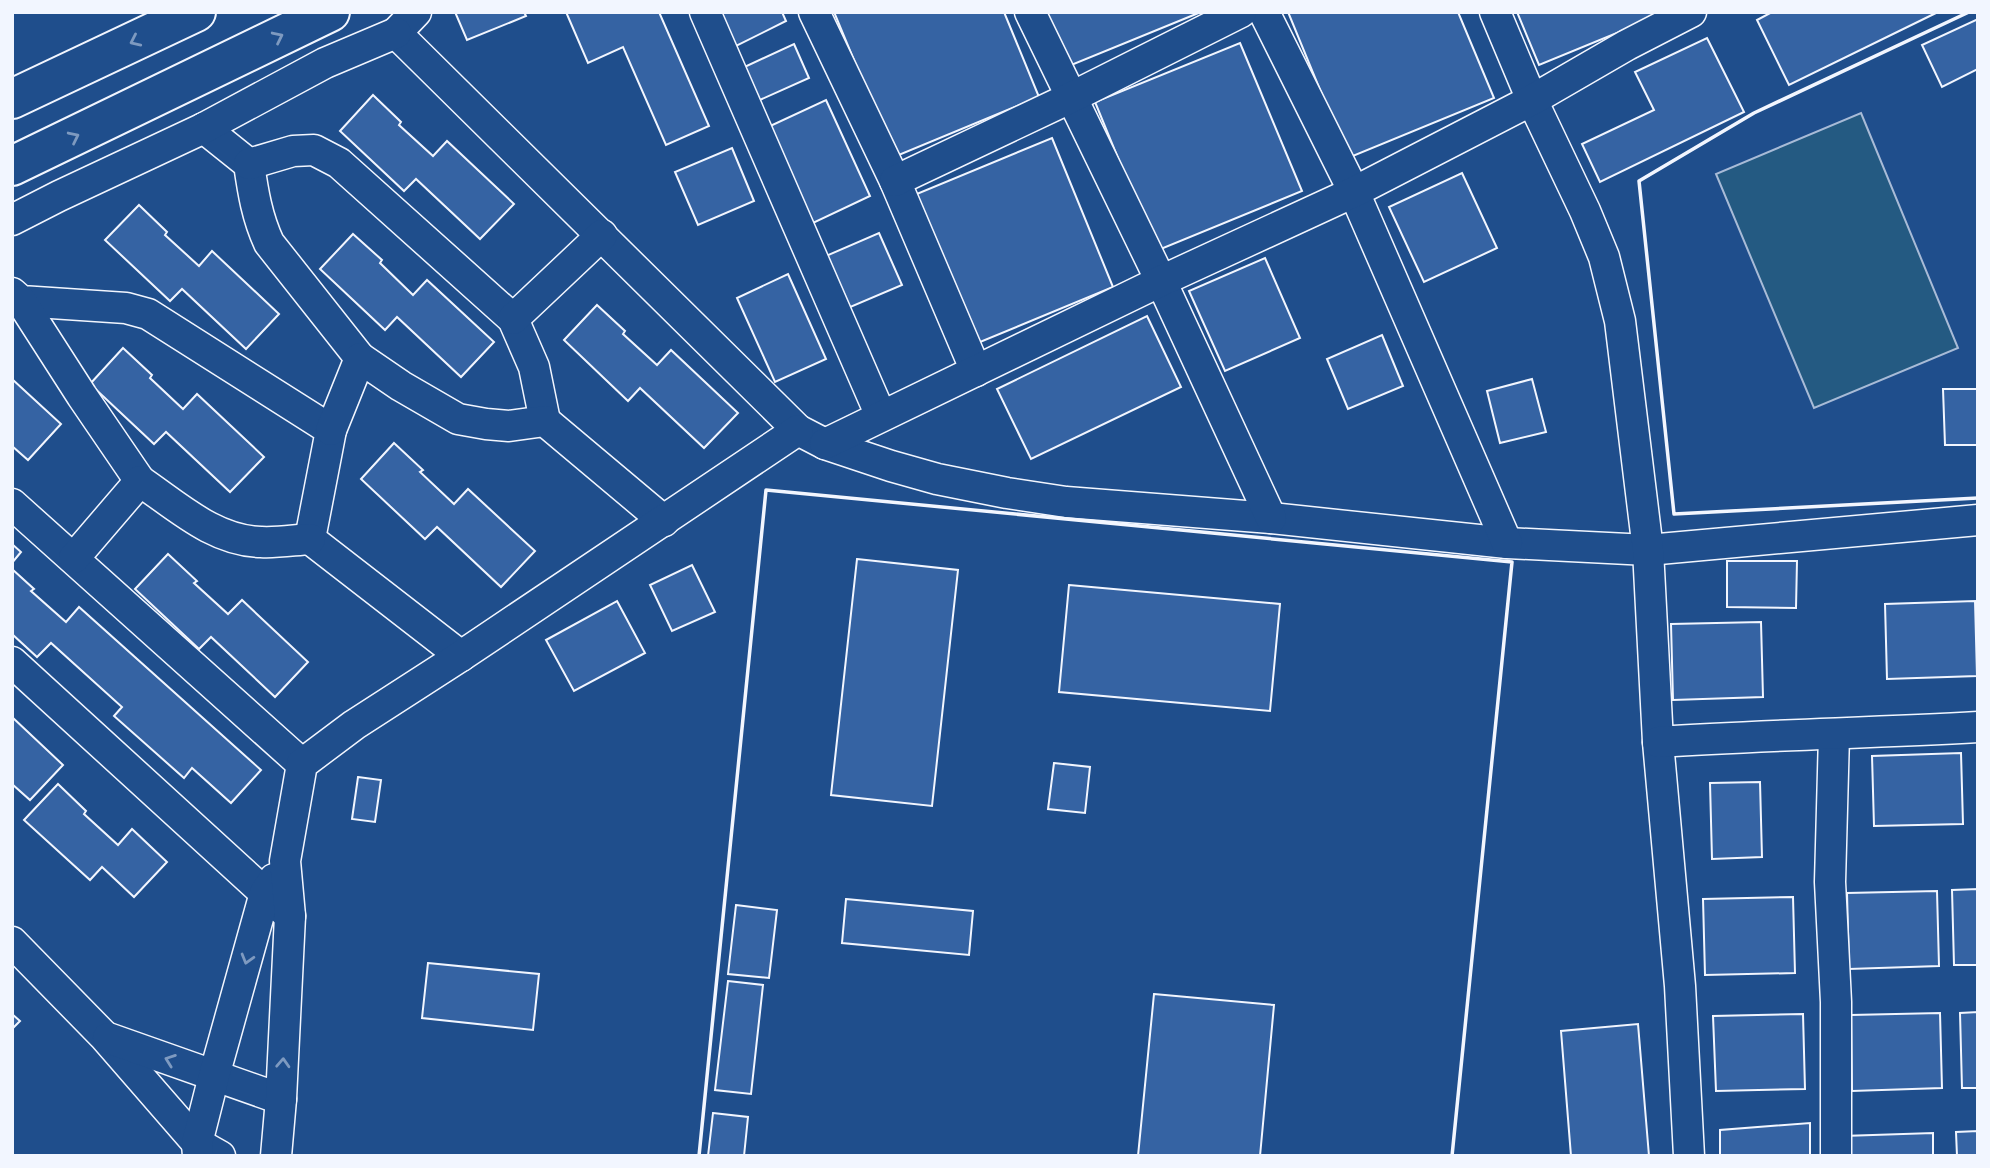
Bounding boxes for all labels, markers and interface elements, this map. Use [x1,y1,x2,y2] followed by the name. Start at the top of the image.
[271,32,283,46] one-way arrow
[129,33,142,47] one-way arrow
[67,131,79,145] one-way arrow
[240,952,255,964] one-way arrow
[165,1055,177,1069] one-way arrow
[275,1058,290,1069] one-way arrow

